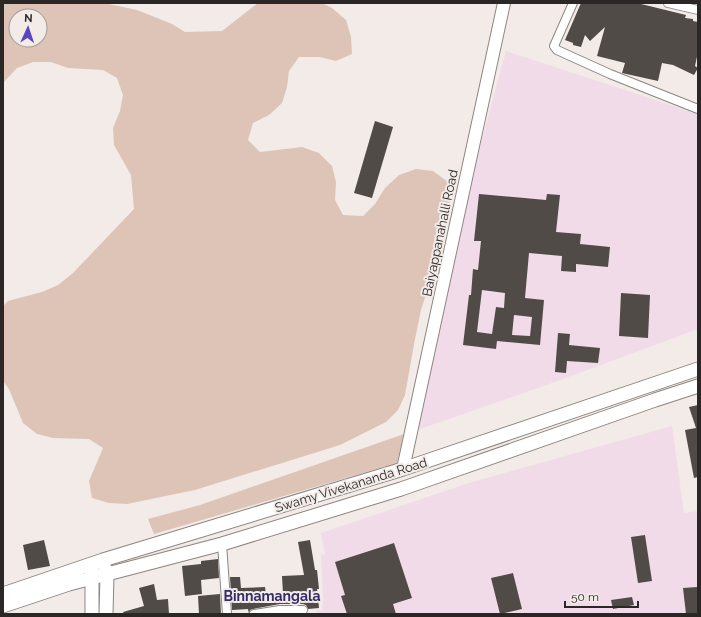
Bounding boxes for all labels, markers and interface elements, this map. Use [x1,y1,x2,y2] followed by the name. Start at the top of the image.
[8,8,48,48] north arrow
[24,12,33,25] text: N
[419,168,461,298] street label: Baiyappanahalli Road
[273,455,429,515] street label: Swamy Vivekananda Road
[565,583,638,609] scale bar
[224,588,320,604] district label: Binnamangala
[571,590,599,604] text: 50 m

